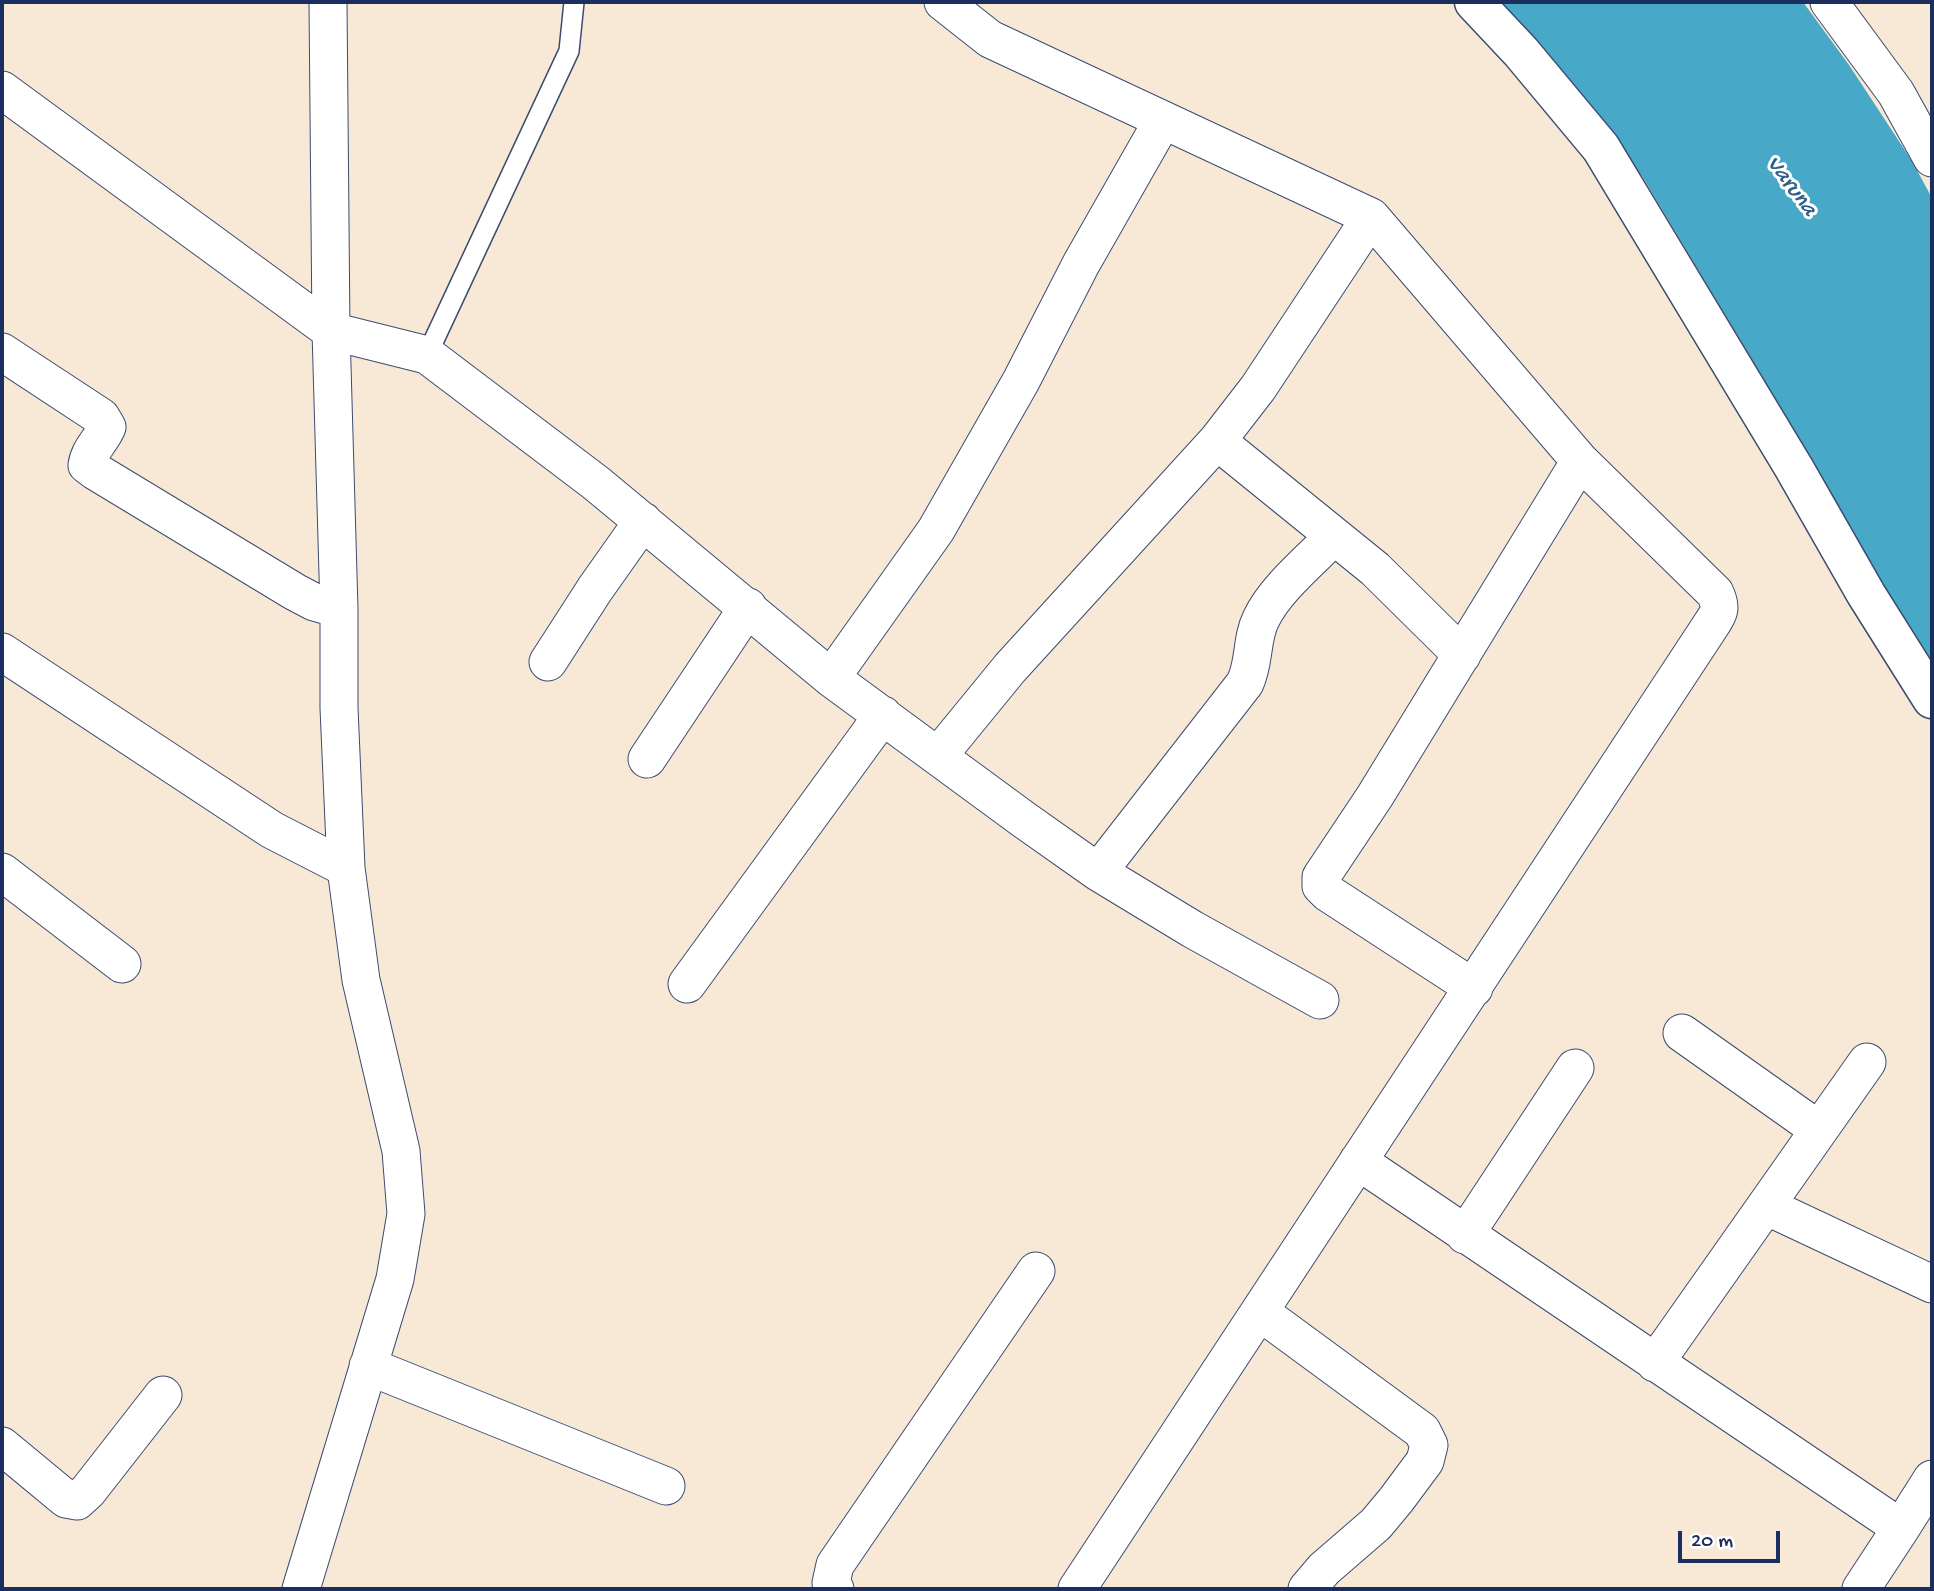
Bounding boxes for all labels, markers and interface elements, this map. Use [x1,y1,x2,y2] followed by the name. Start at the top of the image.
[1758,151,1822,223] water label: Varuna
[1682,1518,1784,1562] scale bar
[1691,1530,1733,1555] text: 20 m

